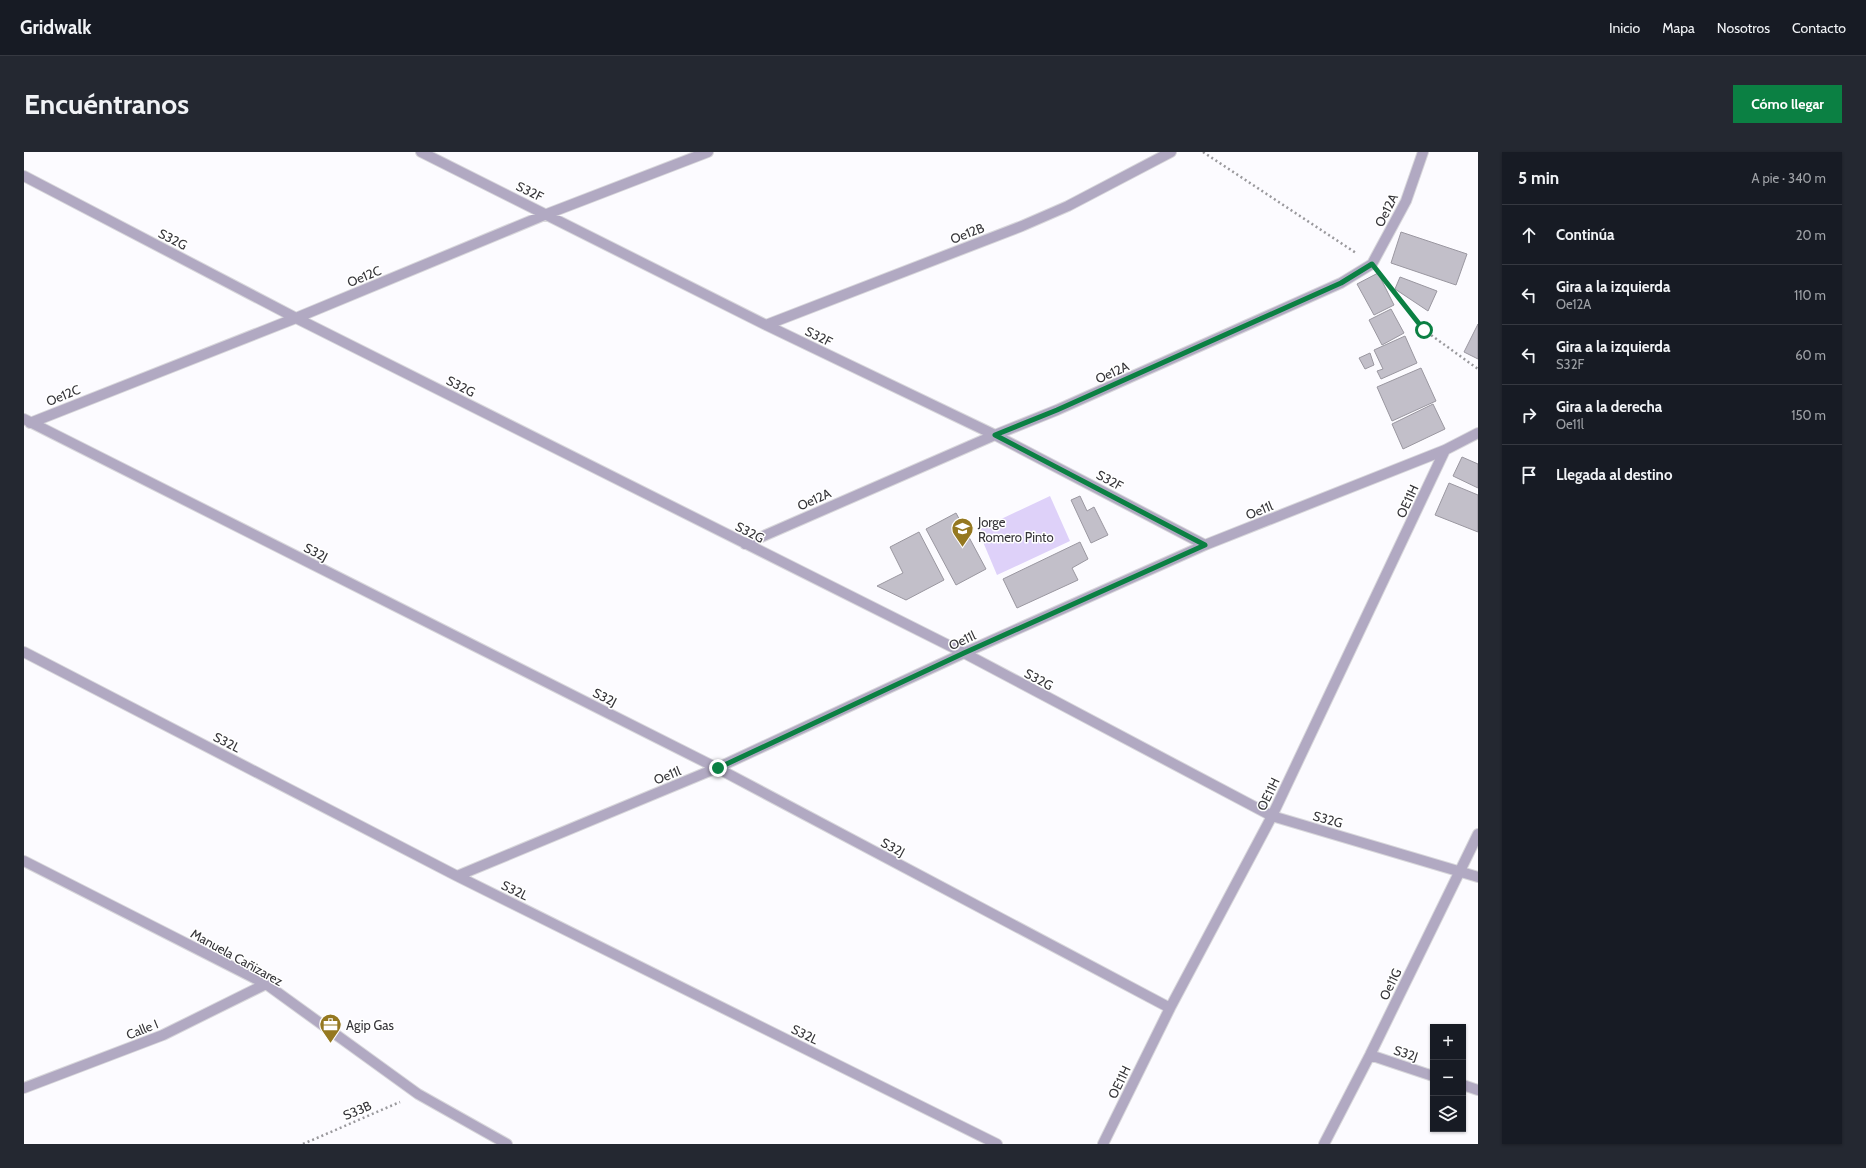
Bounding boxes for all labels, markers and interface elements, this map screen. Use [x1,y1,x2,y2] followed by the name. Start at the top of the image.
[20,16,92,39] text: Gridwalk
[1609,19,1640,37] text: Inicio
[1662,19,1695,37] text: Mapa
[1717,19,1770,37] text: Nosotros
[1792,19,1846,37] text: Contacto
[1733,85,1842,123] button: Cómo llegar
[24,87,189,121] text: Encuéntranos
[1518,168,1559,188] text: 5 min
[1752,170,1826,186] text: A pie · 340 m
[514,178,546,204] street label: S32F
[1371,191,1401,229] street label: Oe12A
[948,219,986,247] street label: Oe12B
[1518,224,1540,246] icon: ahead
[156,225,190,253] street label: S32G
[1556,226,1614,244] text: Continúa
[1796,227,1826,243] text: 20 m
[345,262,383,290] street label: Oe12C
[1556,278,1670,296] text: Gira a la izquierda
[1518,284,1540,306] icon: left
[1794,287,1826,303] text: 110 m
[1556,296,1591,312] text: Oe12A
[1415,321,1433,339] route start
[803,323,835,349] street label: S32F
[1556,338,1670,356] text: Gira a la izquierda
[1518,344,1540,366] icon: left
[1795,347,1826,363] text: 60 m
[1556,356,1584,372] text: S32F
[1093,357,1131,387] street label: Oe12A
[444,372,478,400] street label: S32G
[44,381,82,409] street label: Oe12C
[1556,398,1662,416] text: Gira a la derecha
[1518,404,1540,426] icon: right
[1791,407,1826,423] text: 150 m
[1556,416,1584,432] text: Oe11l
[1518,464,1540,486] icon: arrive
[1094,466,1126,494] street label: S32F
[1556,466,1672,484] text: Llegada al destino
[1392,482,1422,520] street label: OE11H
[795,484,833,514] street label: Oe12A
[1243,497,1275,523] street label: Oe11l
[977,514,1054,545] place label: Jorge Romero Pinto
[950,516,976,549] school or university icon: Jorge Romero Pinto
[733,518,767,546] street label: S32G
[301,539,331,565] street label: S32J
[946,627,978,653] street label: Oe11l
[1022,665,1056,693] street label: S32G
[590,684,620,710] street label: S32J
[211,729,244,756] street label: S32L
[709,759,727,777] route end
[651,762,683,788] street label: Oe11l
[1253,775,1283,813] street label: OE11H
[1311,807,1345,831] street label: S32G
[878,834,908,860] street label: S32J
[499,877,532,904] street label: S32L
[188,925,286,989] street label: Manuela Cañizarez
[1375,965,1405,1003] street label: Oe11G
[318,1012,344,1045] office icon: Agip Gas
[124,1015,160,1043] street label: Calle I
[346,1017,395,1033] place label: Agip Gas
[789,1021,822,1048] street label: S32L
[1430,1024,1466,1132] map controls
[1430,1024,1466,1060] button: +
[1392,1042,1420,1064] street label: S32J
[1430,1060,1466,1096] button: −
[1104,1063,1134,1101] street label: OE11H
[1430,1096,1466,1132] button: layers
[340,1097,374,1123] street label: S33B

